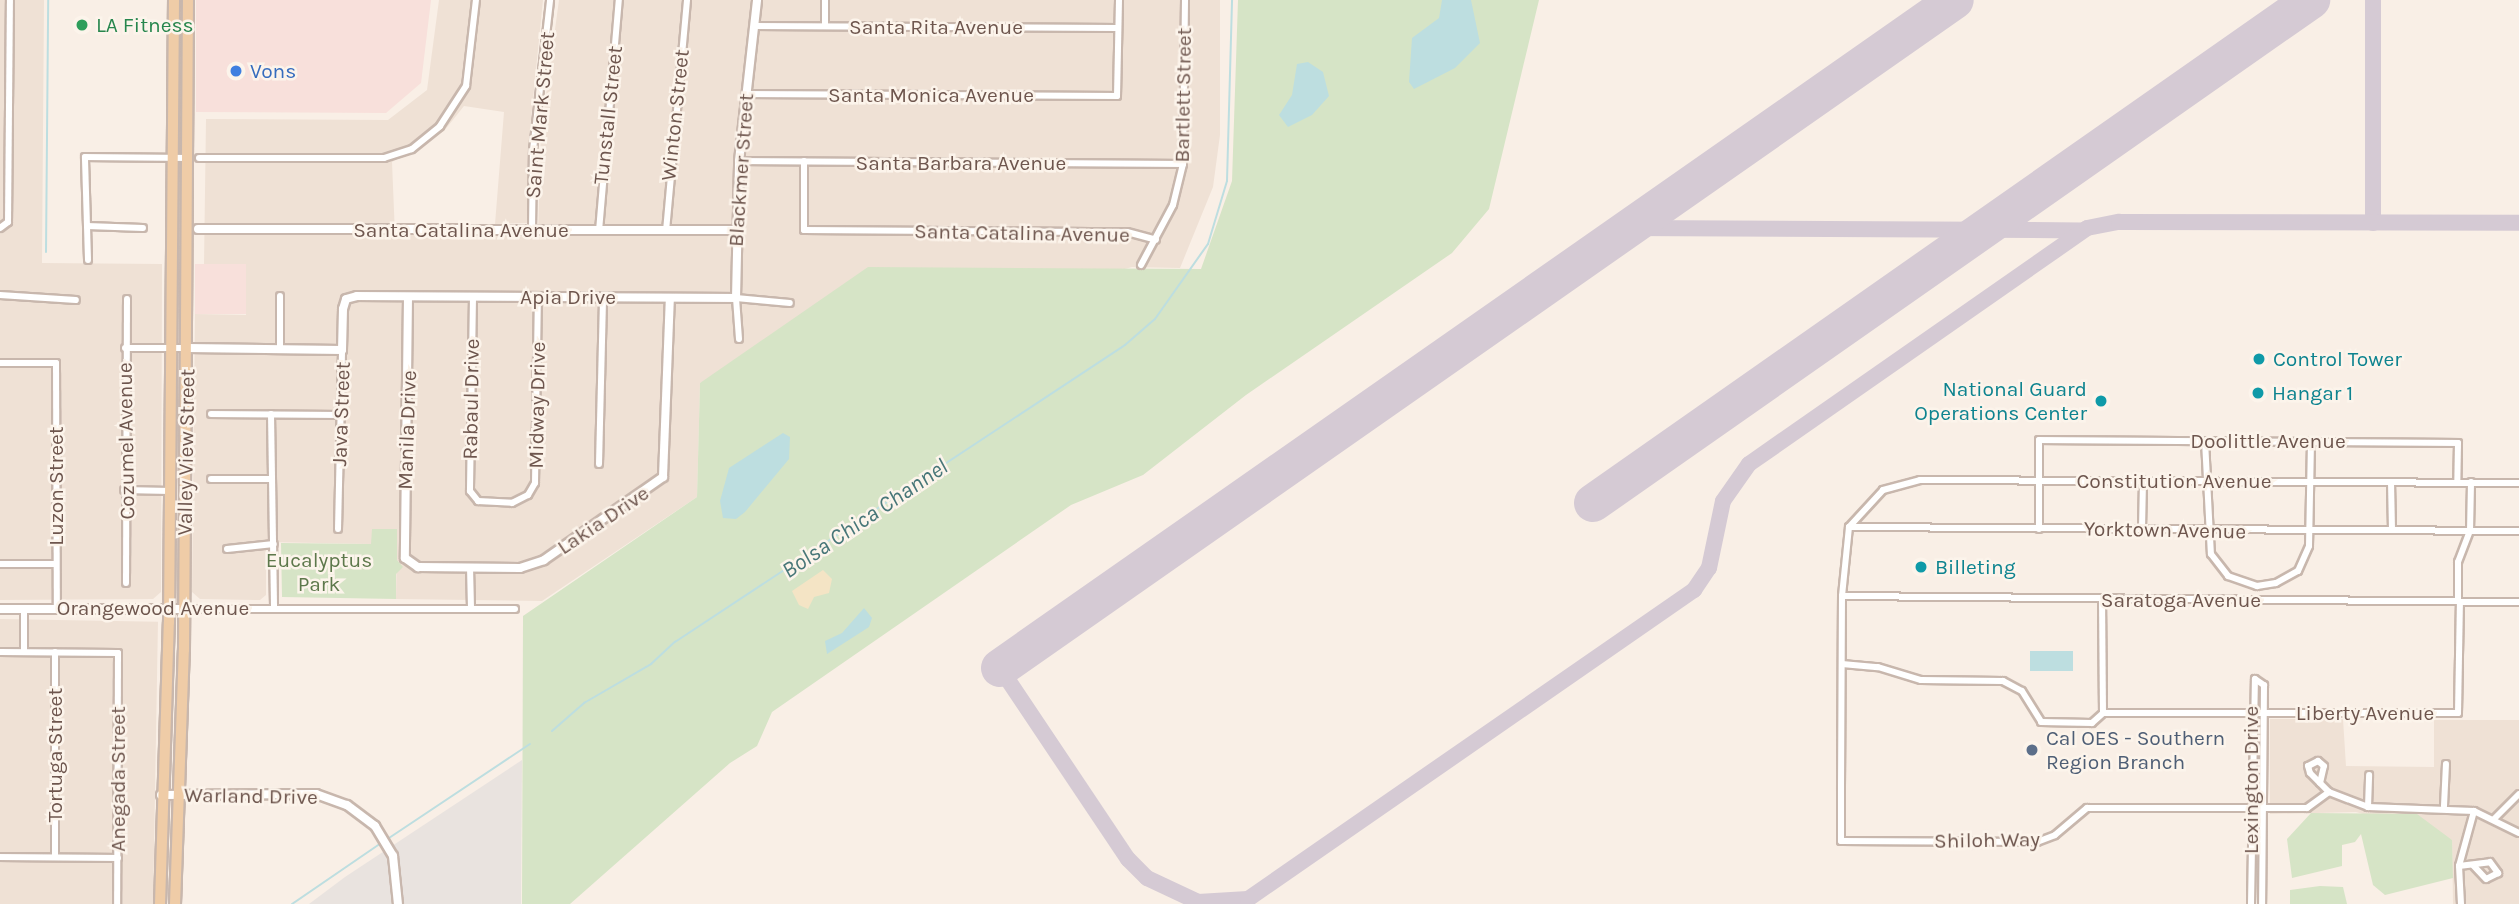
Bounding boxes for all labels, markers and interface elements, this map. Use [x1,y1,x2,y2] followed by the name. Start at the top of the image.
[96,12,194,38] place label: LA Fitness
[849,14,1023,40] street label: Santa Rita Avenue
[74,17,90,33] marker: LA Fitness
[1169,27,1197,163] street label: Bartlett Street
[520,30,560,200] street label: Saint Mark Street
[588,44,628,186] street label: Tunstall Street
[656,48,694,182] street label: Winton Street
[250,58,296,84] place label: Vons
[228,63,244,79] marker: Vons
[828,82,1034,108] street label: Santa Monica Avenue
[723,92,759,248] street label: Blackmer Street
[856,150,1066,176] street label: Santa Barbara Avenue
[353,217,569,243] street label: Santa Catalina Avenue
[914,219,1130,247] street label: Santa Catalina Avenue
[520,284,616,310] street label: Apia Drive
[457,338,485,460] street label: Rabaul Drive
[523,341,551,469] street label: Midway Drive
[2273,346,2402,372] place label: Control Tower
[2251,351,2267,367] marker: Control Tower
[327,361,355,467] street label: Java Street
[112,362,140,520] street label: Cozumel Avenue
[172,368,200,536] street label: Valley View Street
[392,370,422,490] street label: Manila Drive
[1914,376,2087,426] place label: National Guard Operations Center
[2272,380,2353,406] place label: Hangar 1
[2250,385,2266,401] marker: Hangar 1
[2093,393,2109,409] marker: National Guard Operations Center
[43,426,69,546] street label: Luzon Street
[2190,428,2346,454] street label: Doolittle Avenue
[777,453,953,585] water label: Bolsa Chica Channel
[2076,468,2272,494] street label: Constitution Avenue
[552,480,654,560] street label: Lakia Drive
[2084,516,2246,544] street label: Yorktown Avenue
[266,547,372,597] park label: Eucalyptus Park
[1935,554,2016,580] place label: Billeting
[1913,559,1929,575] marker: Billeting
[2101,587,2261,613] street label: Saratoga Avenue
[57,595,249,621] street label: Orangewood Avenue
[42,688,68,822] street label: Tortuga Street
[2296,700,2434,726] street label: Liberty Avenue
[105,706,131,852] street label: Anegada Street
[2238,706,2264,854] street label: Lexington Drive
[2046,725,2225,775] place label: Cal OES - Southern Region Branch
[2024,742,2040,758] marker: Cal OES - Southern Region Branch
[184,782,318,810] street label: Warland Drive
[1934,826,2040,854] street label: Shiloh Way

